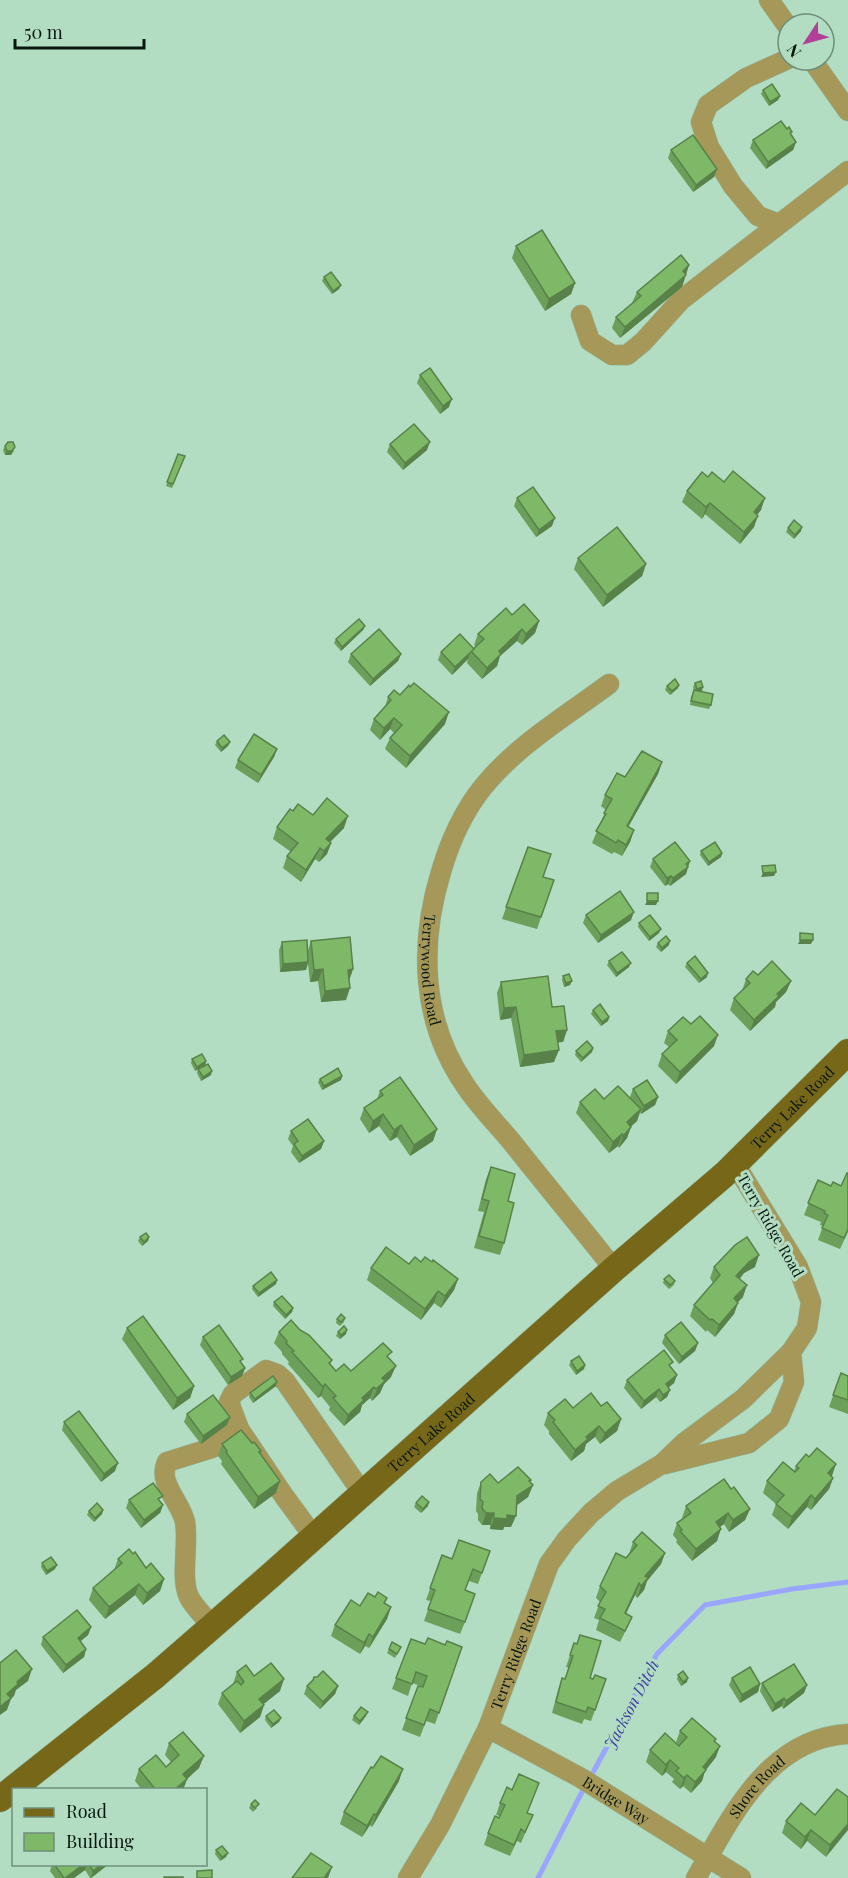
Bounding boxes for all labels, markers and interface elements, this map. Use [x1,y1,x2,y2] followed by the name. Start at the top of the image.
[15,12,144,50] scale bar
[776,12,836,72] north arrow
[24,20,63,44] text: 50 m
[781,40,805,62] text: N
[417,913,446,1028] street label: Terrywood Road
[746,1061,839,1153] street label: Terry Lake Road
[733,1170,809,1281] street label: Terry Ridge Road
[383,1388,479,1477] street label: Terry Lake Road
[486,1596,545,1712] street label: Terry Ridge Road
[599,1656,663,1752] water label: Jackson Ditch
[724,1750,789,1822] street label: Shore Road
[579,1771,654,1829] street label: Bridge Way
[12,1788,207,1866] legend
[66,1799,107,1823] text: Road
[66,1829,134,1853] text: Building

